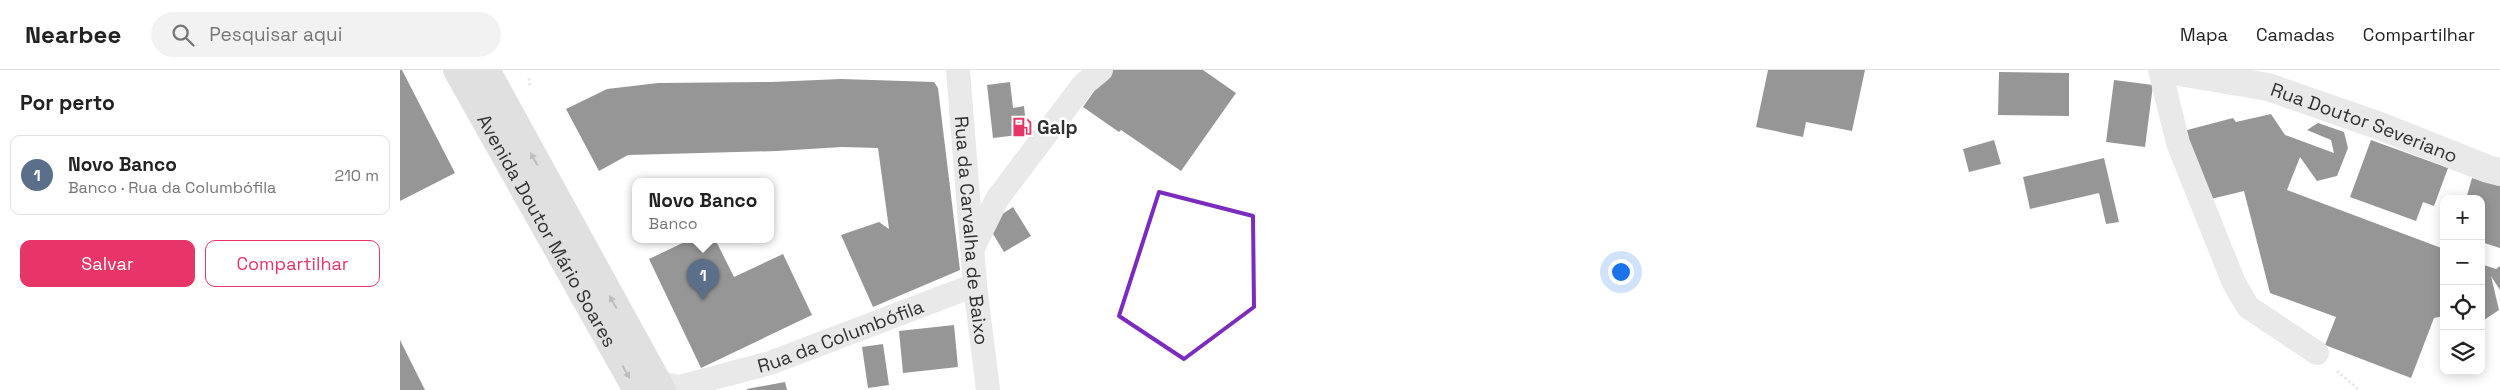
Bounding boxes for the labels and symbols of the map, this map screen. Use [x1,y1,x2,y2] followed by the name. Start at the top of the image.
[2268,76,2461,168] street label: Rua Doutor Severiano
[472,109,623,351] street label: Avenida Doutor Mário Soares
[949,115,995,346] street label: Rua da Carvalha de Baixo
[1037,115,1078,140] place label: Galp
[1011,116,1033,138] fuel station icon: Galp
[530,152,539,166] one-way arrow
[687,259,719,300] pin: 1
[1608,259,1634,285] your location
[754,293,927,378] street label: Rua da Columbófila
[609,294,617,309] one-way arrow
[622,365,631,378] one-way arrow

